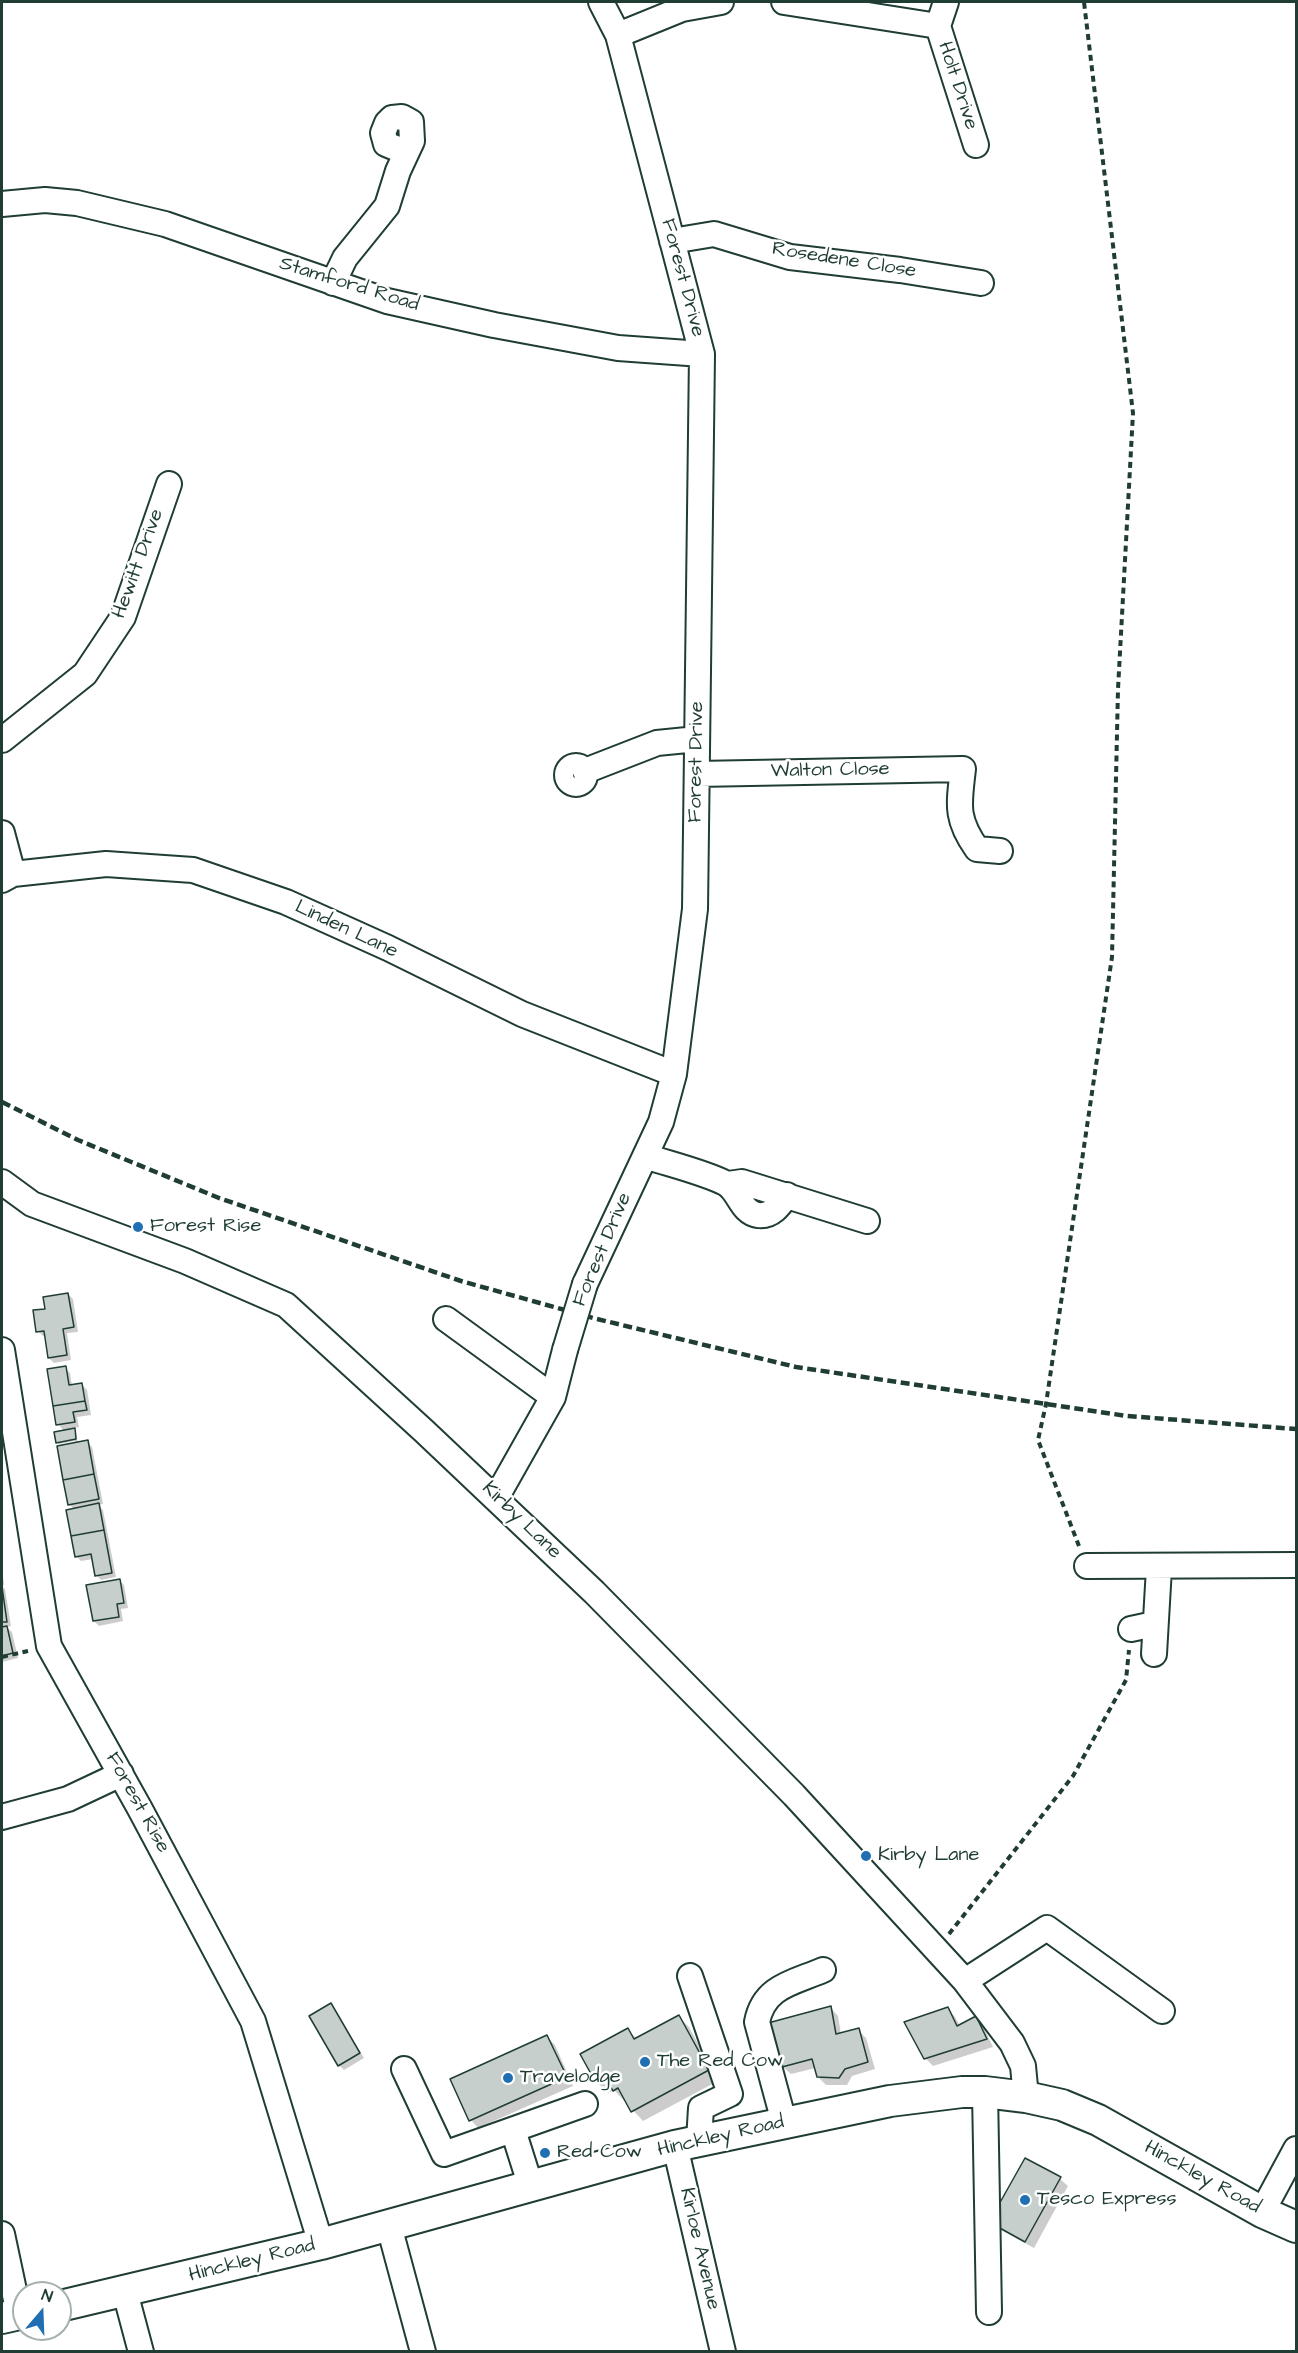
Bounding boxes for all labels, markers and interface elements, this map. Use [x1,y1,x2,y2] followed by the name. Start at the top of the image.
[932,39,982,133] street label: Holt Drive
[655,216,709,340] street label: Forest Drive
[770,238,918,284] street label: Rosedene Close
[276,252,422,318] street label: Stamford Road
[108,506,170,622] street label: Hewitt Drive
[684,701,710,823] street label: Forest Drive
[770,758,890,784] street label: Walton Close
[291,896,401,964] street label: Linden Lane
[568,1189,638,1311] street label: Forest Drive
[150,1215,261,1239] place label: Forest Rise
[131,1220,145,1234] marker: Forest Rise
[476,1477,566,1565] street label: Kirby Lane
[100,1749,174,1857] street label: Forest Rise
[878,1844,979,1868] place label: Kirby Lane
[859,1849,873,1863] marker: Kirby Lane
[657,2050,783,2074] place label: The Red Cow
[638,2055,652,2069] marker: The Red Cow
[520,2066,621,2090] place label: Travelodge
[501,2071,515,2085] marker: Travelodge
[655,2111,787,2163] street label: Hinckley Road
[1140,2136,1264,2220] street label: Hinckley Road
[557,2141,642,2165] place label: Red Cow
[538,2146,552,2160] marker: Red Cow
[673,2186,725,2312] street label: Kirloe Avenue
[1037,2188,1177,2212] place label: Tesco Express
[1018,2193,1032,2207] marker: Tesco Express
[187,2234,317,2288] street label: Hinckley Road
[12,2281,72,2341] north arrow
[39,2284,56,2308] text: N

